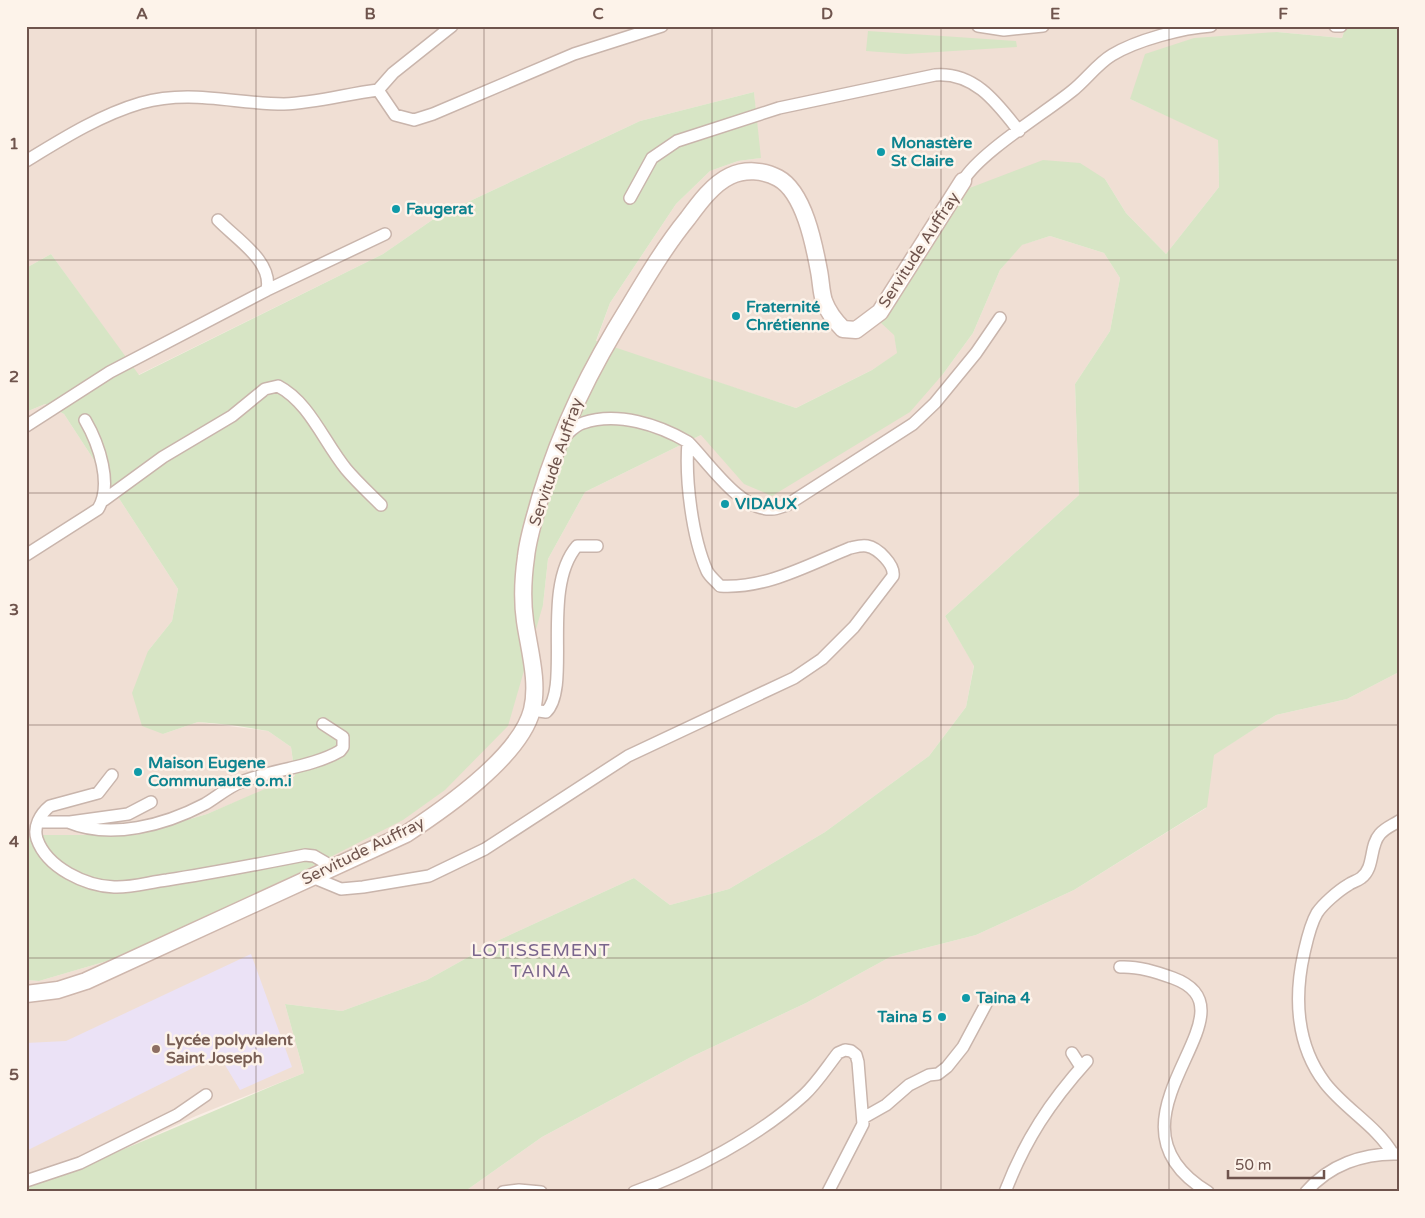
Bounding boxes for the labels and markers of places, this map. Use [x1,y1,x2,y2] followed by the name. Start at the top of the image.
[891,133,972,171] place label: Monastère St Claire
[875,146,887,158] marker: Monastère St Claire
[406,199,474,219] place label: Faugerat
[390,203,402,215] marker: Faugerat
[746,297,830,335] place label: Fraternité Chrétienne
[730,310,742,322] marker: Fraternité Chrétienne
[735,494,797,514] place label: VIDAUX
[719,498,731,510] marker: VIDAUX
[148,753,292,791] place label: Maison Eugene Communaute o.m.i
[132,766,144,778] marker: Maison Eugene Communaute o.m.i
[975,988,1030,1008] place label: Taina 4
[960,992,972,1004] marker: Taina 4
[877,1007,932,1027] place label: Taina 5
[936,1011,948,1023] marker: Taina 5
[166,1030,294,1068] place label: Lycée polyvalent Saint Joseph
[150,1043,162,1055] marker: Lycée polyvalent Saint Joseph

